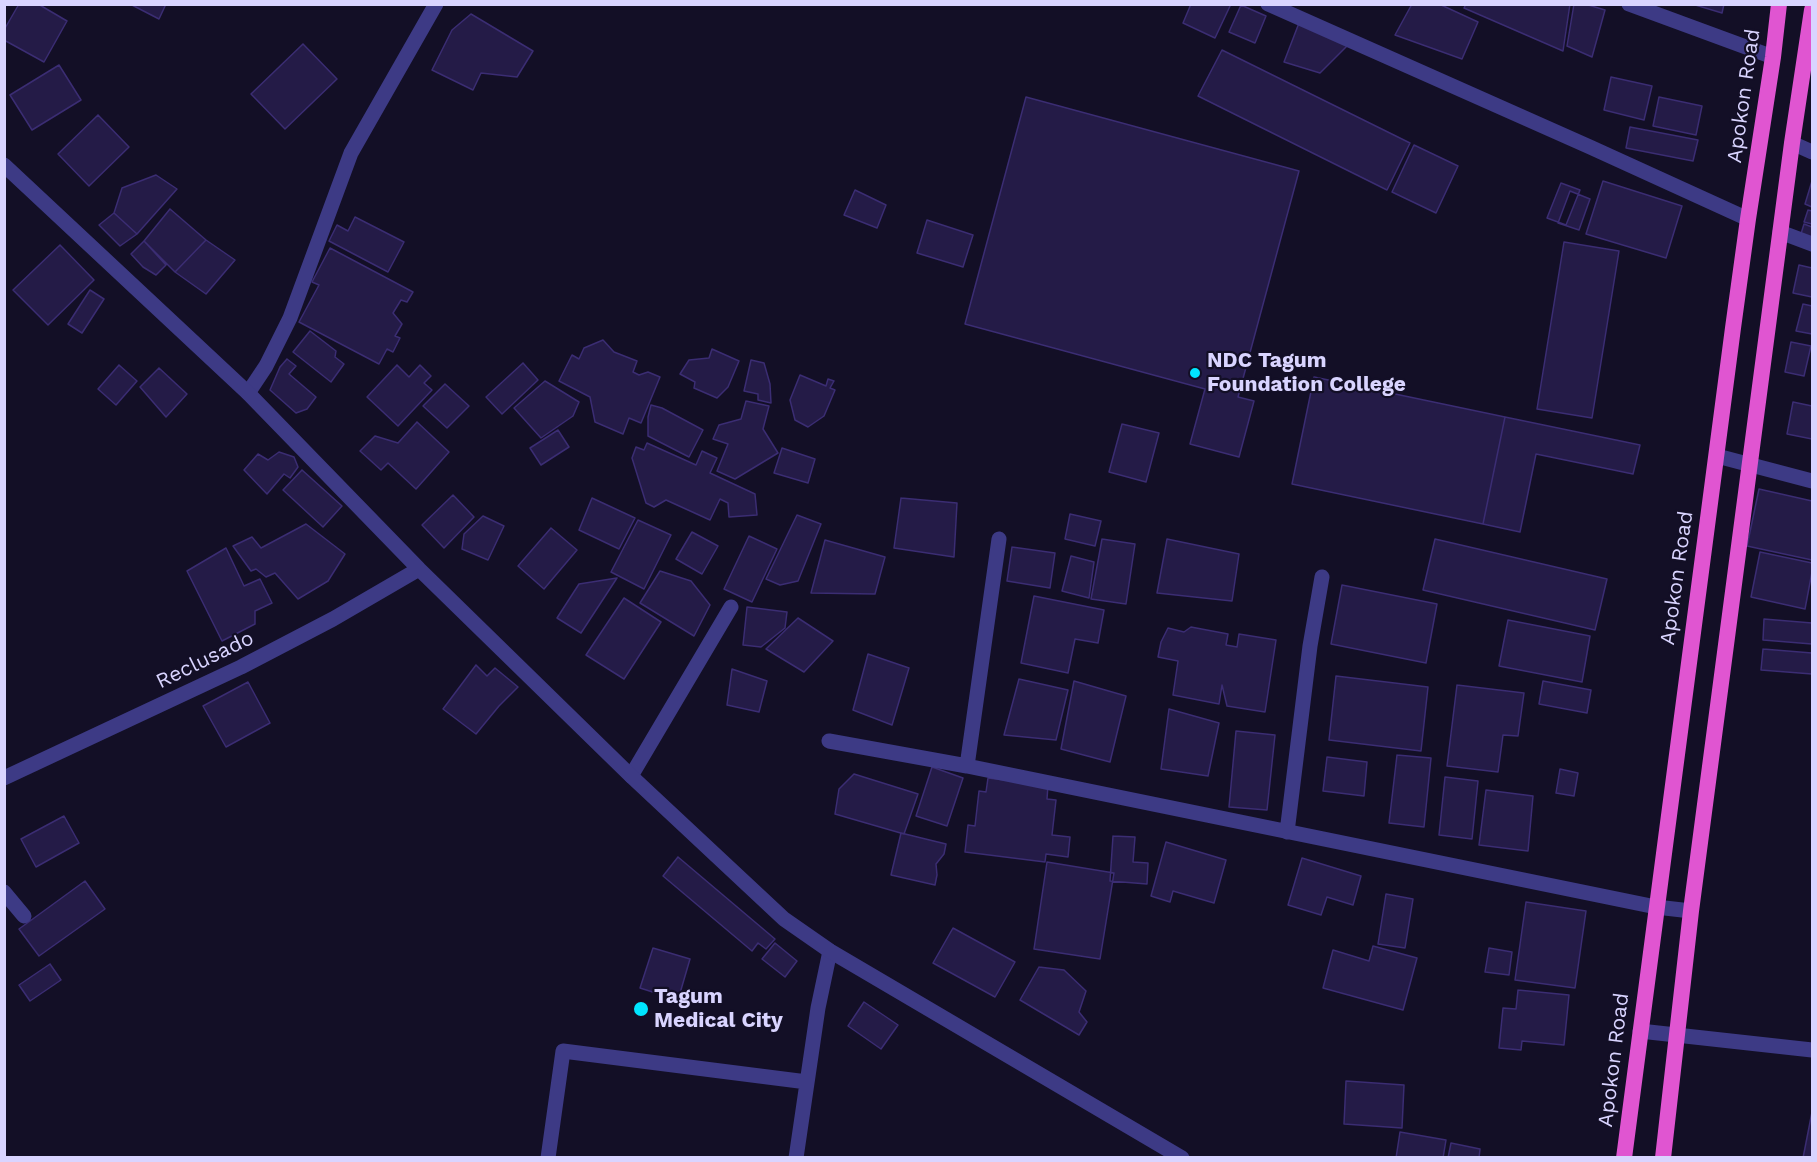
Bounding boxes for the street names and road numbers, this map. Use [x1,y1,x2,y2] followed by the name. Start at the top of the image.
[1722,27,1766,165] street label: Apokon Road
[1655,509,1699,647] street label: Apokon Road
[152,626,258,694] street label: Reclusado
[1593,991,1635,1129] street label: Apokon Road

